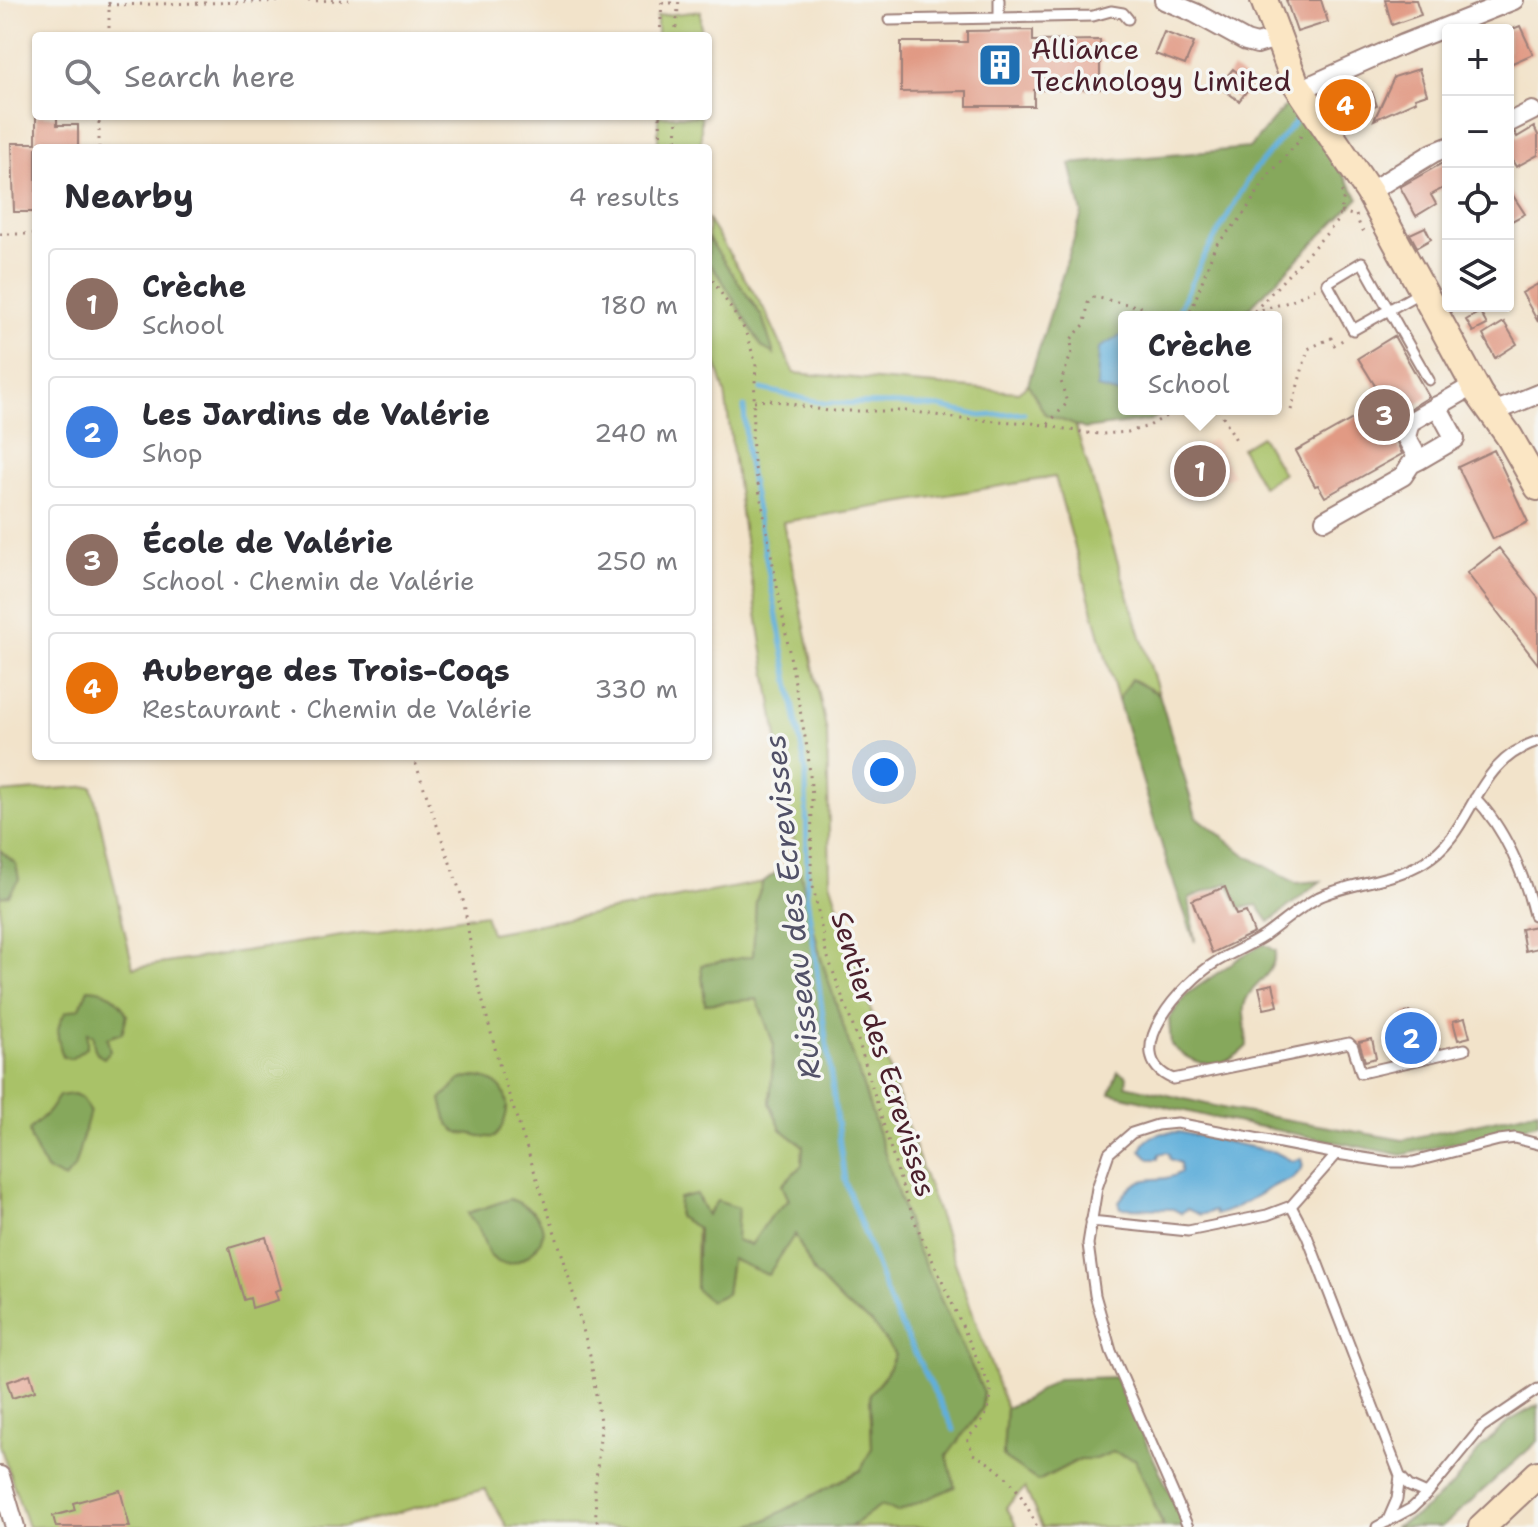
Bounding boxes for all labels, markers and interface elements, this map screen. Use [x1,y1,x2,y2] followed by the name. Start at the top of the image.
[1442,24,1514,312] map controls
[1442,24,1514,96] button: +
[1031,30,1291,100] place label: Alliance Technology Limited
[32,32,712,120] search box
[976,41,1024,89] building icon: Alliance Technology Limited
[60,54,104,98] icon: search
[124,56,295,97] text: Search here
[1319,75,1371,135] pin: 4
[1442,96,1514,168] button: −
[1442,168,1514,240] button: locate
[64,173,194,219] text: Nearby
[568,179,680,214] text: 4 results
[1442,240,1514,312] button: layers
[142,266,246,307] text: Crèche
[86,287,98,322] text: 1
[600,287,678,322] text: 180 m
[142,307,224,342] text: School
[1118,311,1282,415] popup
[1148,325,1252,366] text: Crèche
[1148,366,1230,401] text: School
[1358,385,1410,445] pin: 3
[142,394,490,435] text: Les Jardins de Valérie
[83,415,101,450] text: 2
[594,415,678,450] text: 240 m
[142,435,203,470] text: Shop
[1174,441,1226,501] pin: 1
[142,522,393,563] text: École de Valérie
[83,543,101,578] text: 3
[595,543,678,578] text: 250 m
[142,563,475,598] text: School · Chemin de Valérie
[142,650,510,691] text: Auberge des Trois-Coqs
[83,671,101,706] text: 4
[594,671,678,706] text: 330 m
[142,691,532,726] text: Restaurant · Chemin de Valérie
[753,732,831,1082] water label: Ruisseau des Ecrevisses
[864,752,904,792] your location
[822,907,946,1201] street label: Sentier des Ecrevisses
[1385,1008,1437,1068] pin: 2

